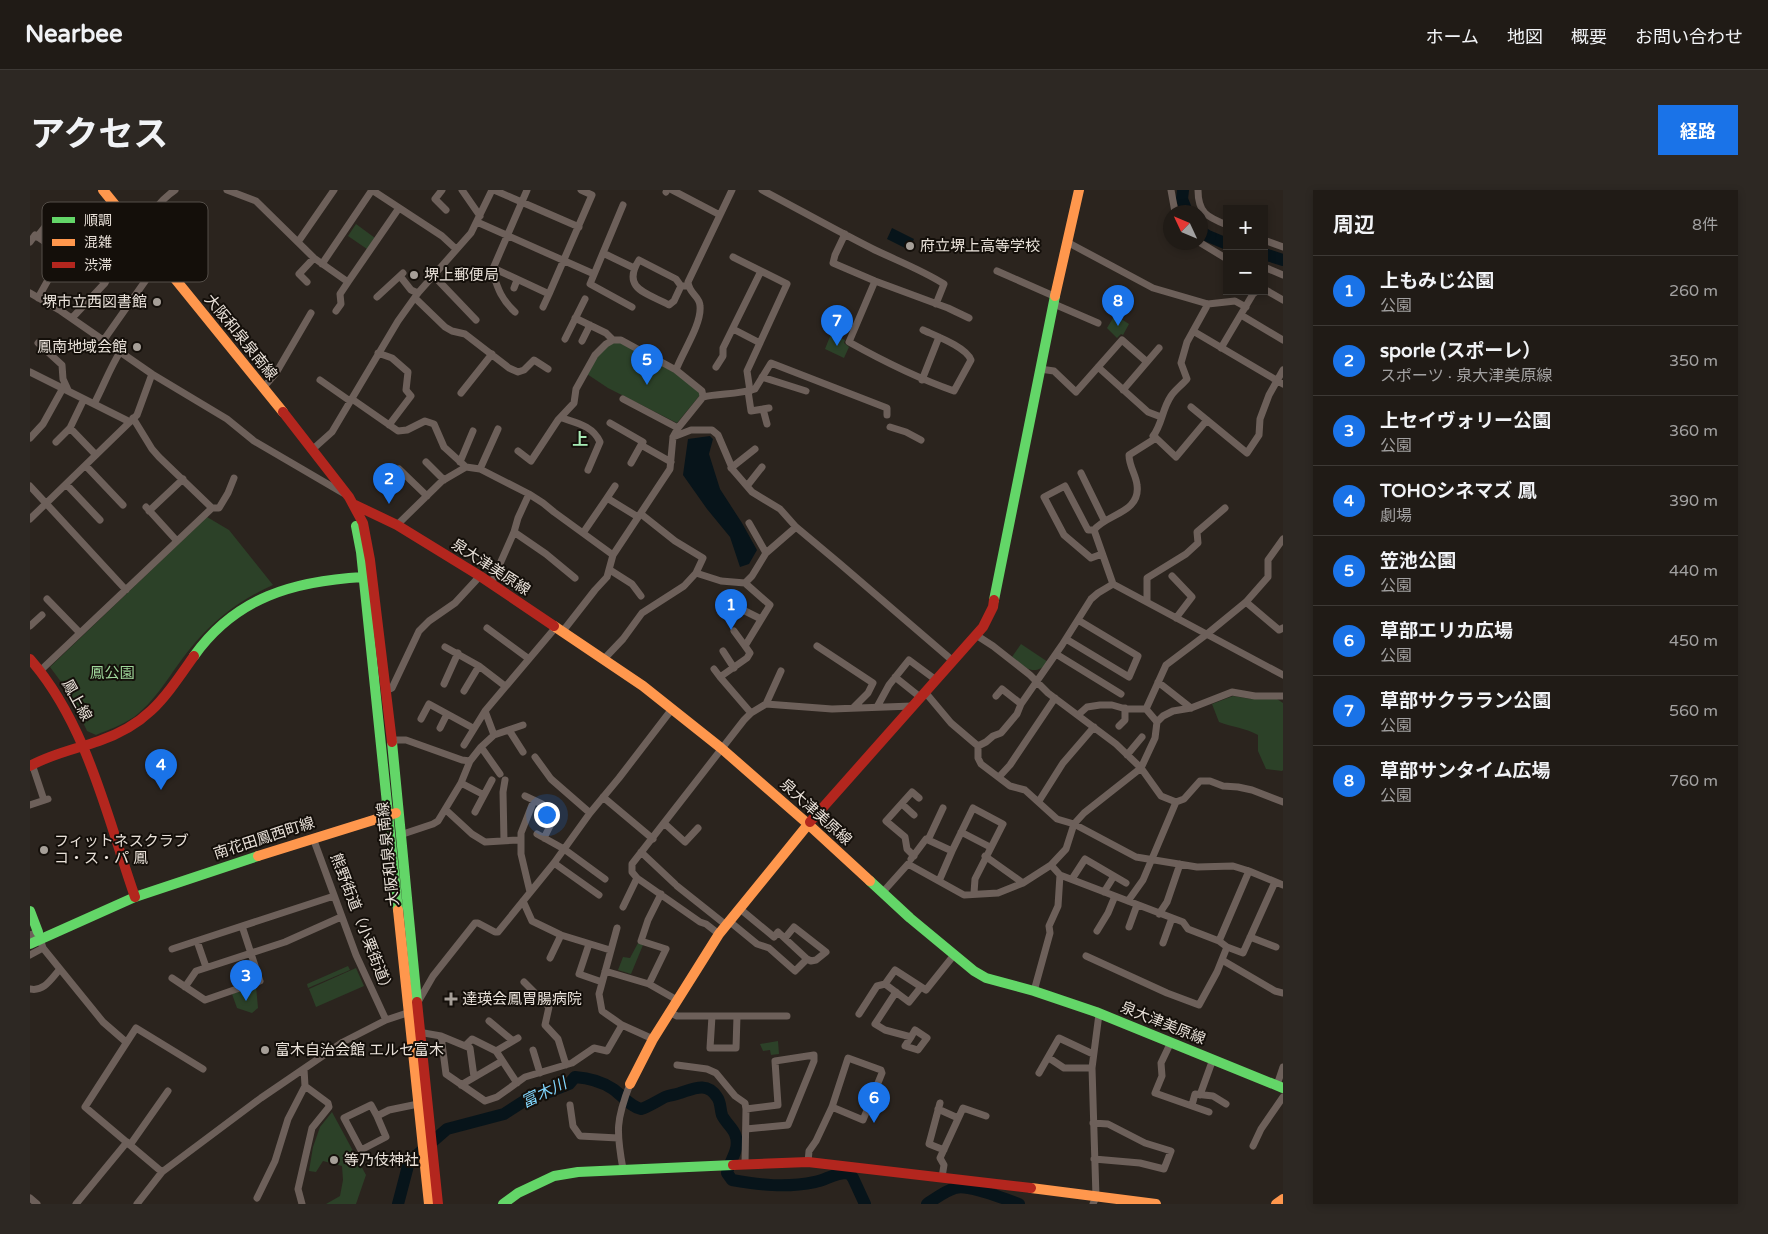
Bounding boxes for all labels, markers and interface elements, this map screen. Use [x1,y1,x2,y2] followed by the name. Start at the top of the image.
[25,20,123,49] text: Nearbee
[1426,26,1479,48] text: ホーム
[1507,26,1543,48] text: 地図
[1571,26,1607,48] text: 概要
[1635,26,1743,48] text: お問い合わせ
[1658,105,1738,155] button: 経路
[30,114,168,156] text: アクセス
[42,202,208,282] legend
[1163,205,1208,250] north arrow
[1223,205,1268,295] map controls
[1223,205,1268,250] button: +
[84,212,112,229] text: 順調
[1333,213,1375,238] text: 周辺
[1692,215,1718,235] text: 8件
[84,234,112,251] text: 混雑
[920,237,1040,255] place label: 府立堺上高等学校
[904,240,916,252] marker: 府立堺上高等学校
[1223,250,1268,295] button: −
[84,257,112,274] text: 渋滞
[424,266,499,284] place label: 堺上郵便局
[408,269,420,281] marker: 堺上郵便局
[1380,270,1494,292] text: 上もみじ公園
[1344,281,1354,301] text: 1
[1669,281,1718,301] text: 260 m
[1102,285,1134,326] pin: 8
[201,291,281,383] street label: 大阪和泉泉南線
[42,293,147,311] place label: 堺市立西図書館
[151,296,163,308] marker: 堺市立西図書館
[1380,296,1412,316] text: 公園
[821,305,853,346] pin: 7
[37,338,127,356] place label: 鳳南地域会館
[1380,340,1541,362] text: sporle (スポーレ）
[131,341,143,353] marker: 鳳南地域会館
[631,344,663,385] pin: 5
[1344,351,1354,371] text: 2
[1669,351,1718,371] text: 350 m
[1380,366,1552,386] text: スポーツ · 泉大津美原線
[1380,410,1551,432] text: 上セイヴォリー公園
[1344,421,1354,441] text: 3
[1669,421,1718,441] text: 360 m
[572,430,588,450] district label: 上
[1380,436,1412,456] text: 公園
[373,463,405,504] pin: 2
[1380,480,1536,502] text: TOHOシネマズ 鳳
[1344,491,1354,511] text: 4
[1669,491,1718,511] text: 390 m
[1380,506,1412,526] text: 劇場
[448,535,534,599] street label: 泉大津美原線
[1380,550,1456,572] text: 笠池公園
[1344,561,1354,581] text: 5
[1669,561,1718,581] text: 440 m
[1380,576,1412,596] text: 公園
[715,589,747,630] pin: 1
[1380,620,1513,642] text: 草部エリカ広場
[1344,631,1354,651] text: 6
[1669,631,1718,651] text: 450 m
[1380,646,1412,666] text: 公園
[89,664,135,682] park label: 鳳公園
[58,676,96,724] street label: 鳳上線
[1380,690,1551,712] text: 草部サクララン公園
[1344,701,1354,721] text: 7
[1669,701,1718,721] text: 560 m
[1380,716,1412,736] text: 公園
[145,749,177,790] pin: 4
[1380,760,1551,782] text: 草部サンタイム広場
[1344,771,1354,791] text: 8
[1669,771,1718,791] text: 760 m
[777,775,855,849] street label: 泉大津美原線
[1380,786,1412,806] text: 公園
[374,801,402,907] street label: 大阪和泉泉南線
[534,802,560,828] your location
[211,813,317,863] street label: 南花田鳳西町線
[54,832,189,867] place label: フィットネスクラブ コ・ス・パ 鳳
[38,844,50,856] marker: フィットネスクラブ コ・ス・パ 鳳
[327,851,397,997] street label: 熊野街道（小栗街道）
[230,960,262,1001] pin: 3
[462,990,582,1008] place label: 達瑛会鳳胃腸病院
[444,992,458,1006] marker: 達瑛会鳳胃腸病院
[1118,998,1208,1048] street label: 泉大津美原線
[275,1041,444,1059] place label: 富木自治会館 エルセ富木
[259,1044,271,1056] marker: 富木自治会館 エルセ富木
[518,1073,572,1113] water label: 富木川
[858,1082,890,1123] pin: 6
[344,1151,419,1169] place label: 等乃伎神社
[328,1154,340,1166] marker: 等乃伎神社

